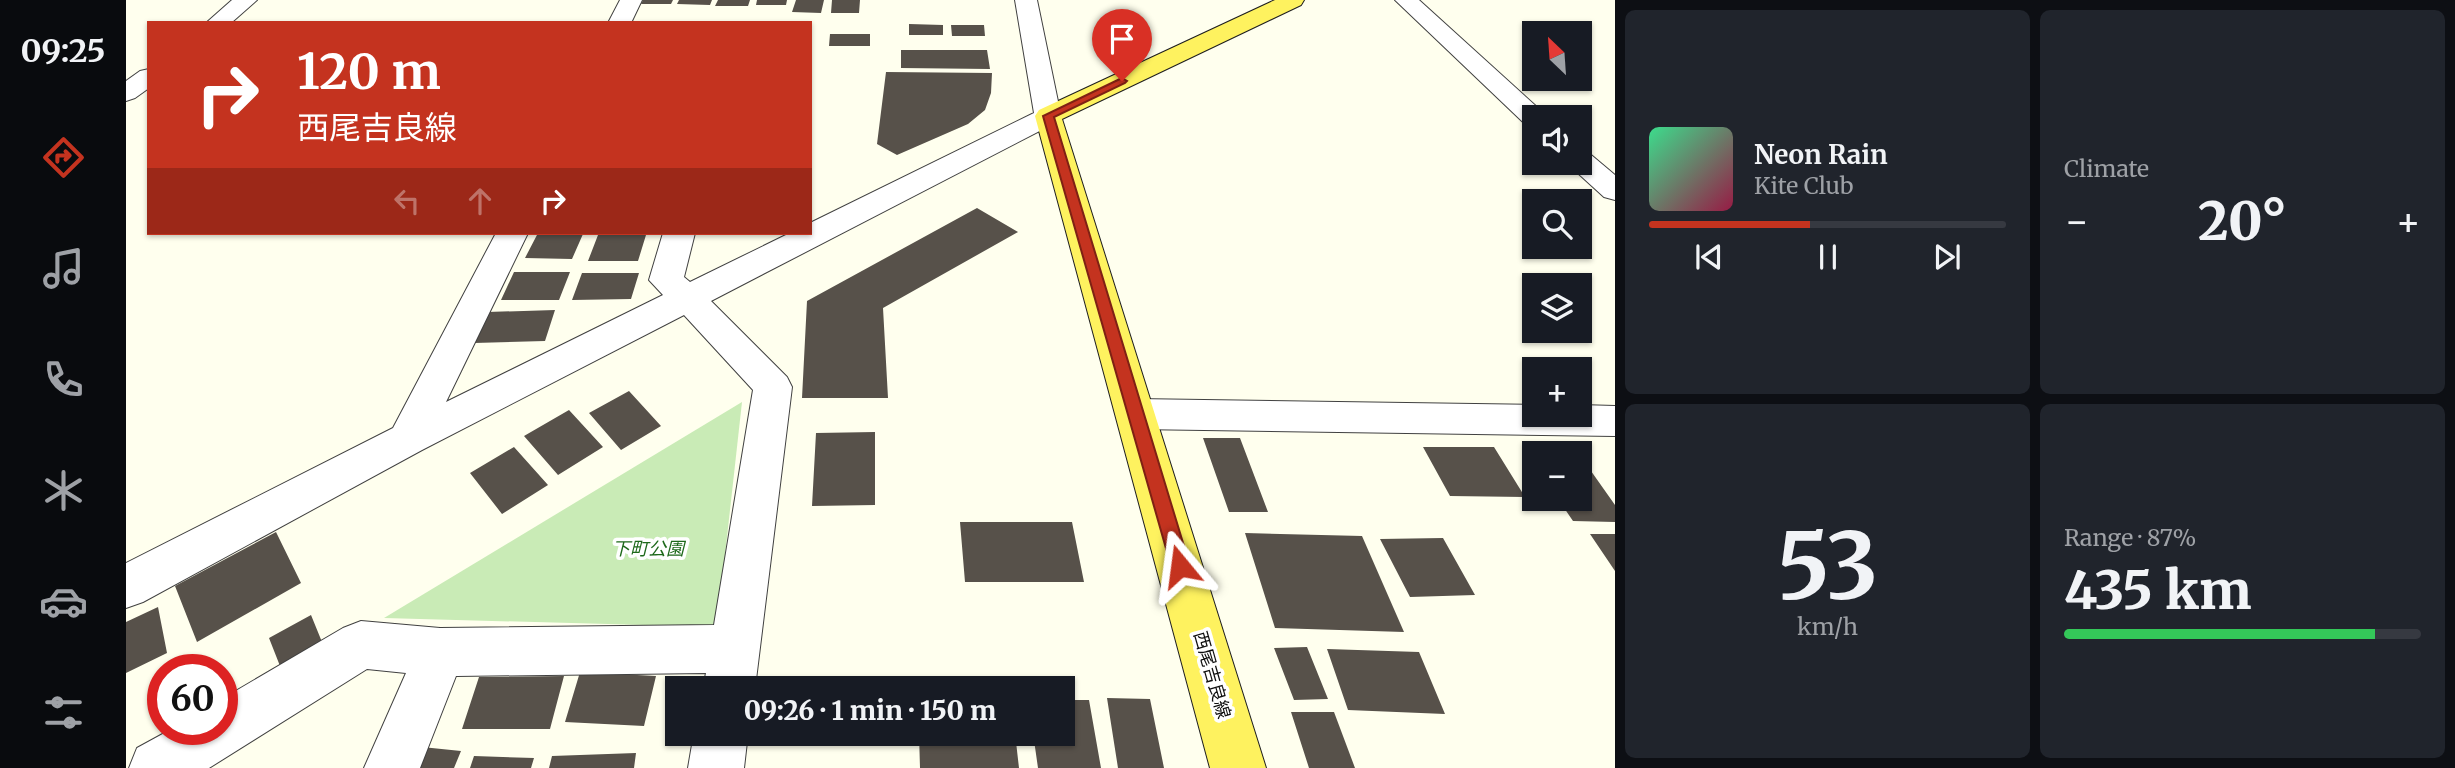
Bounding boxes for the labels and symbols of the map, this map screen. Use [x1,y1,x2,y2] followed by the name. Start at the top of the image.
[1092,9,1152,81] pin
[1522,21,1592,91] north arrow
[1143,529,1217,603] position arrow
[612,537,687,560] park label: 下町公園
[1189,628,1236,721] street label: 西尾吉良線
[147,654,238,745] speed limit sign: 60

